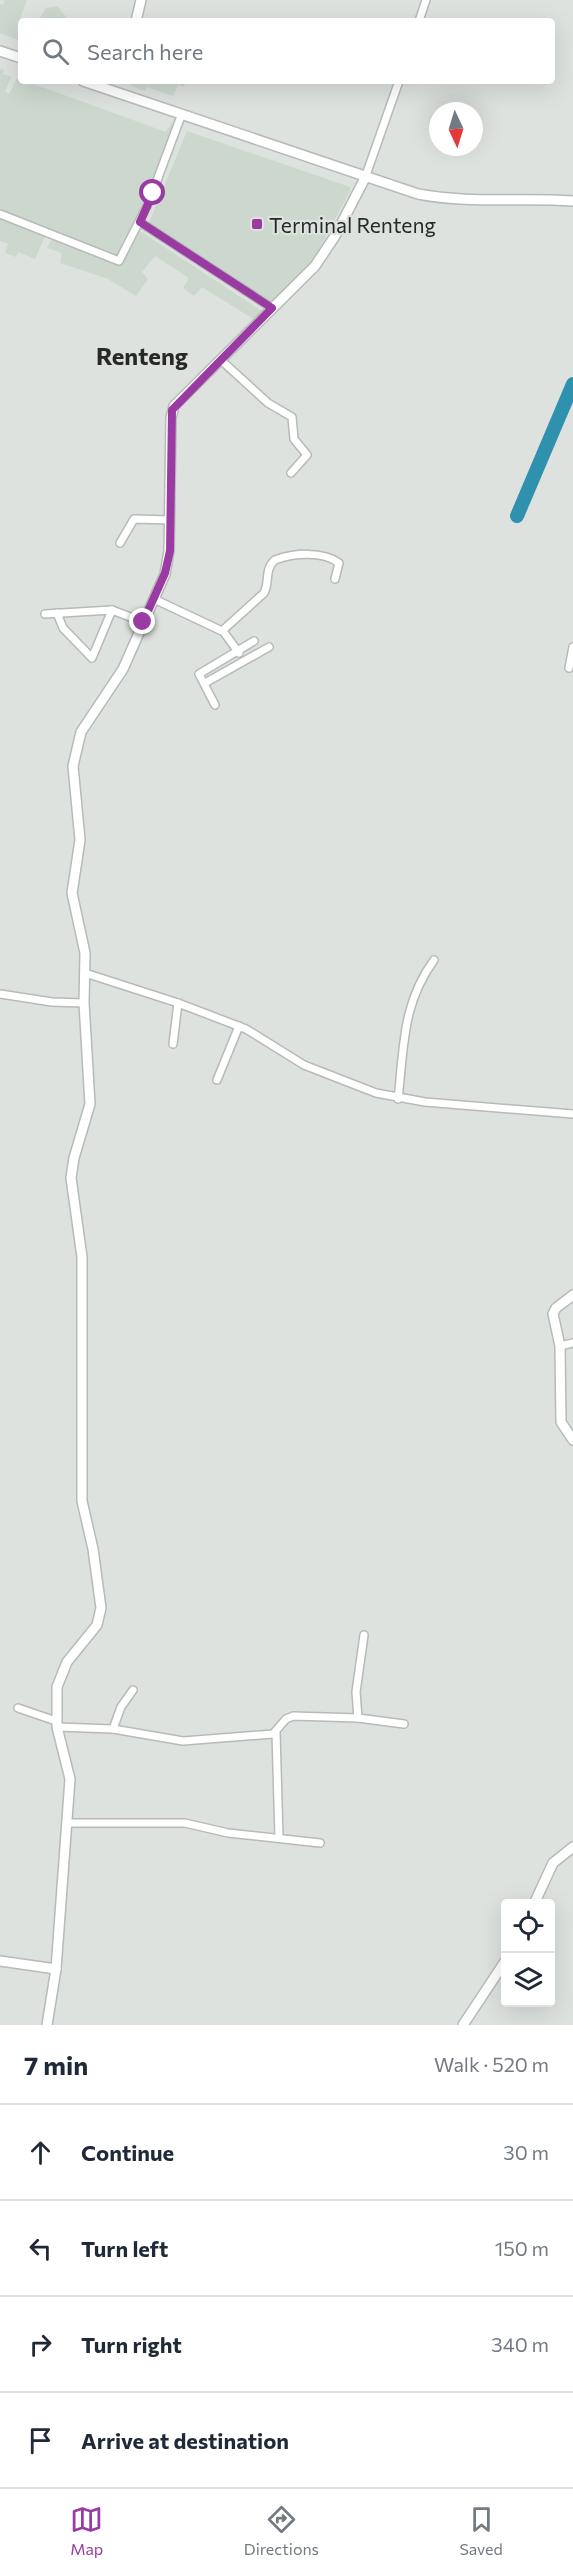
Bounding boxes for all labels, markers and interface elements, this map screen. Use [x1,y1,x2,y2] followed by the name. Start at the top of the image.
[18,18,555,84] search box
[39,35,72,68] icon: search
[87,38,203,65] text: Search here
[429,102,483,156] north arrow
[139,179,165,205] route start
[269,212,436,237] place label: Terminal Renteng
[250,217,264,231] marker: Terminal Renteng
[96,341,188,370] district label: Renteng
[129,608,155,634] route end
[501,1899,555,2007] map controls
[501,1899,555,1953] button: locate
[501,1953,555,2007] button: layers
[24,2049,88,2080] text: 7 min
[434,2052,549,2076] text: Walk · 520 m
[24,2136,57,2169] icon: ahead
[81,2139,174,2166] text: Continue
[503,2140,549,2164] text: 30 m
[24,2232,57,2265] icon: left
[81,2235,168,2262] text: Turn left
[495,2236,549,2260] text: 150 m
[24,2328,57,2361] icon: right
[81,2331,182,2358] text: Turn right
[491,2332,549,2356] text: 340 m
[24,2424,57,2457] icon: arrive
[81,2427,289,2454] text: Arrive at destination
[70,2503,103,2558] tab: Map
[244,2503,319,2558] tab: Directions
[459,2503,503,2558] tab: Saved

